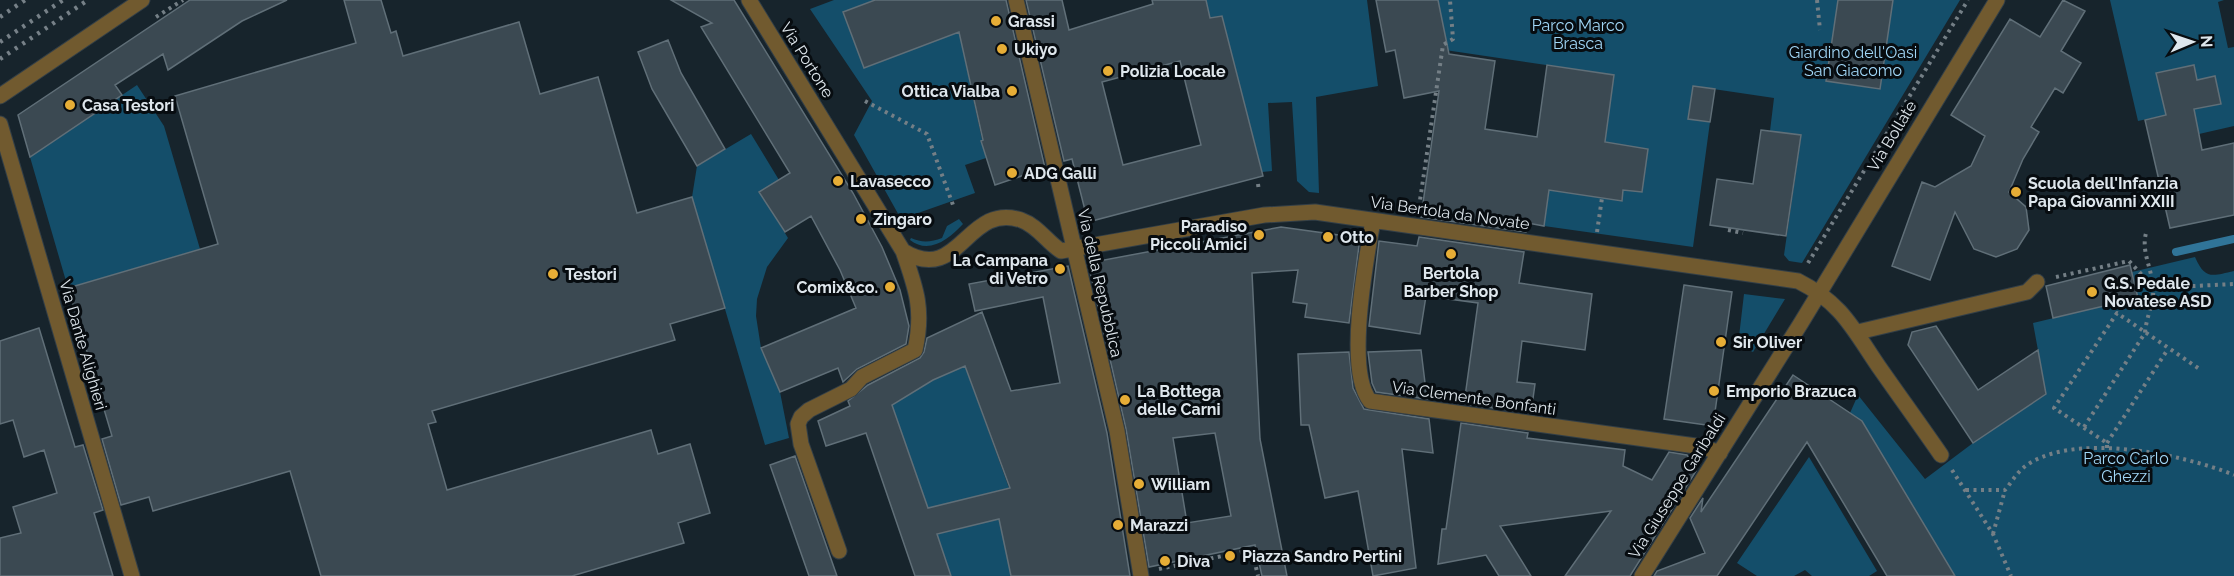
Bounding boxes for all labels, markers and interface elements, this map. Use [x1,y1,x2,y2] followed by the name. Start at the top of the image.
[1008,12,1055,31] place label: Grassi
[2162,12,2222,72] north arrow
[989,14,1003,28] marker: Grassi
[1532,16,1624,53] park label: Parco Marco Brasca
[776,19,838,101] street label: Via Portone
[2197,35,2216,48] text: N
[1014,40,1057,59] place label: Ukiyo
[995,42,1009,56] marker: Ukiyo
[1789,43,1917,80] park label: Giardino dell'Oasi San Giacomo
[1120,62,1226,81] place label: Polizia Locale
[1101,64,1115,78] marker: Polizia Locale
[902,82,1000,101] place label: Ottica Vialba
[1005,84,1019,98] marker: Ottica Vialba
[82,96,174,115] place label: Casa Testori
[1863,97,1921,175] street label: Via Bollate
[63,98,77,112] marker: Casa Testori
[1024,164,1097,183] place label: ADG Galli
[1005,166,1019,180] marker: ADG Galli
[850,172,931,191] place label: Lavasecco
[831,174,845,188] marker: Lavasecco
[2028,174,2178,211] place label: Scuola dell'Infanzia Papa Giovanni XXIII
[2009,185,2023,199] marker: Scuola dell'Infanzia Papa Giovanni XXIII
[1369,192,1531,234] street label: Via Bertola da Novate
[1074,207,1126,359] street label: Via della Repubblica
[873,210,932,229] place label: Zingaro
[854,212,868,226] marker: Zingaro
[1150,217,1247,254] place label: Paradiso Piccoli Amici
[1252,228,1266,242] marker: Paradiso Piccoli Amici
[1340,228,1374,247] place label: Otto
[1321,230,1335,244] marker: Otto
[1444,247,1458,261] marker: Bertola Barber Shop
[952,251,1048,288] place label: La Campana di Vetro
[1053,262,1067,276] marker: La Campana di Vetro
[1404,264,1498,301] place label: Bertola Barber Shop
[565,265,617,284] place label: Testori
[546,267,560,281] marker: Testori
[2104,274,2212,311] place label: G.S. Pedale Novatese ASD
[55,278,111,412] street label: Via Dante Alighieri
[796,278,878,297] place label: Comix&co.
[883,280,897,294] marker: Comix&co.
[2085,285,2099,299] marker: G.S. Pedale Novatese ASD
[1733,333,1802,352] place label: Sir Oliver
[1714,335,1728,349] marker: Sir Oliver
[1391,377,1557,419] street label: Via Clemente Bonfanti
[1137,382,1221,419] place label: La Bottega delle Carni
[1726,382,1856,401] place label: Emporio Brazuca
[1707,384,1721,398] marker: Emporio Brazuca
[1118,393,1132,407] marker: La Bottega delle Carni
[1625,410,1729,562] street label: Via Giuseppe Garibaldi
[2083,449,2169,486] park label: Parco Carlo Ghezzi
[1151,475,1210,494] place label: William
[1132,477,1146,491] marker: William
[1130,516,1188,535] place label: Marazzi
[1111,518,1125,532] marker: Marazzi
[1242,547,1402,566] place label: Piazza Sandro Pertini
[1223,549,1237,563] marker: Piazza Sandro Pertini
[1177,552,1210,571] place label: Diva
[1158,554,1172,568] marker: Diva

